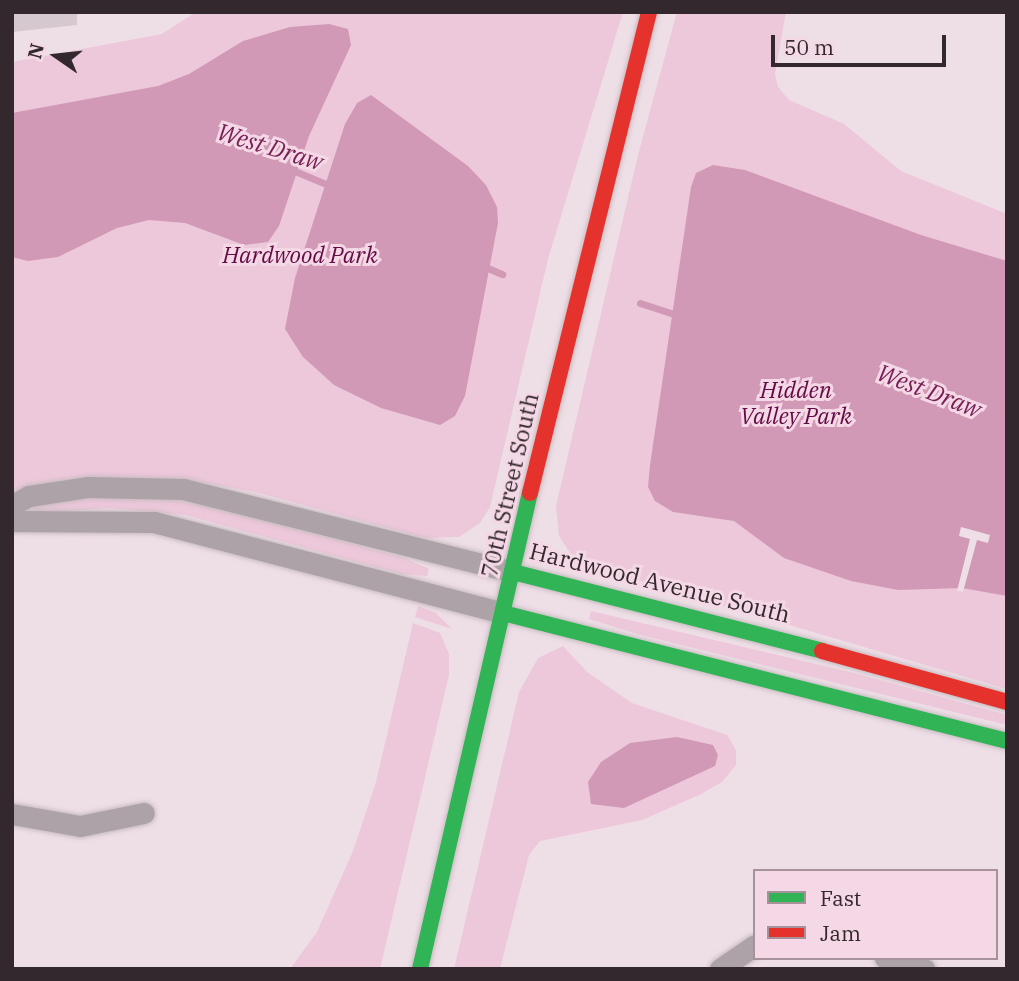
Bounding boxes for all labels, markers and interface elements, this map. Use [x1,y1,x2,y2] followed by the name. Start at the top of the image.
[21,21,91,91] north arrow
[774,21,949,65] scale bar
[784,33,834,61] text: 50 m
[22,41,49,61] text: N
[214,117,326,177] water label: West Draw
[222,240,378,268] park label: Hardwood Park
[873,358,985,424] water label: West Draw
[740,375,852,429] park label: Hidden Valley Park
[474,390,544,580] street label: 70th Street South
[527,536,793,628] street label: Hardwood Avenue South
[753,869,998,960] legend
[820,884,861,912] text: Fast
[820,919,861,947] text: Jam

